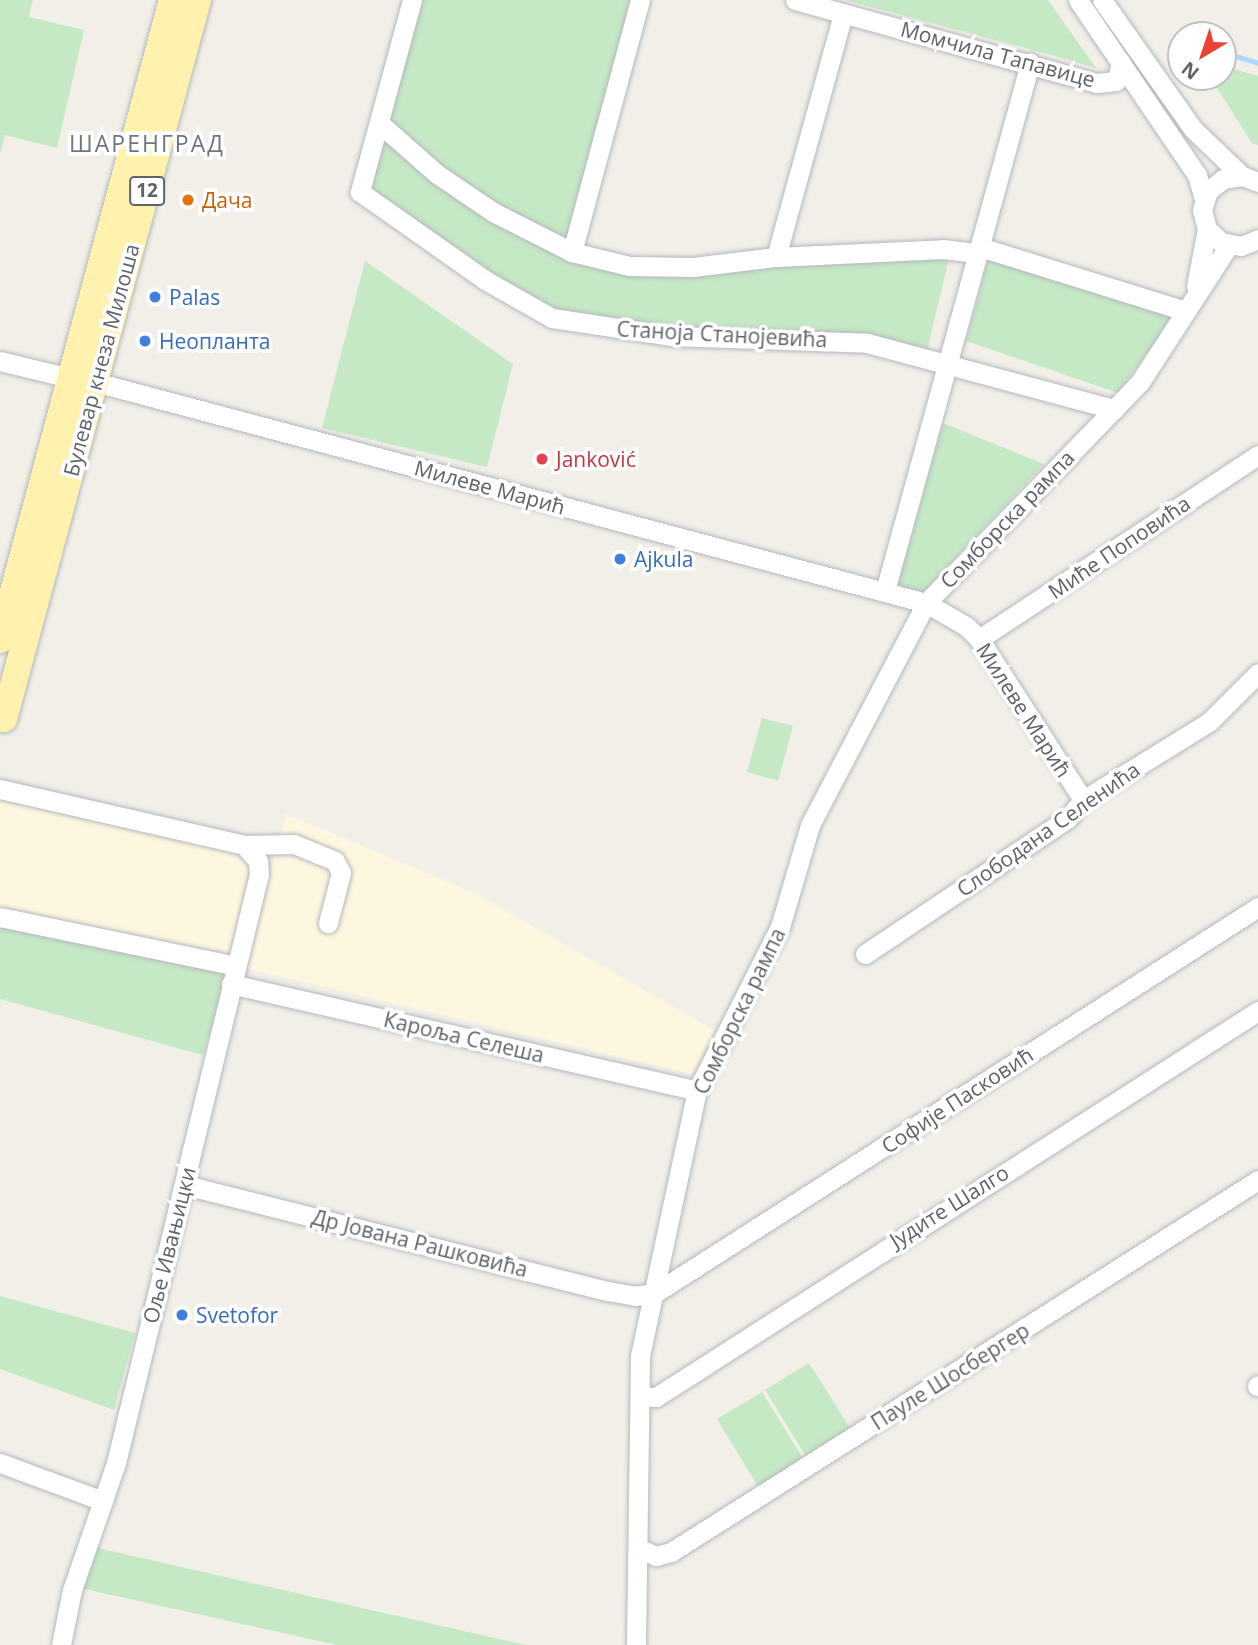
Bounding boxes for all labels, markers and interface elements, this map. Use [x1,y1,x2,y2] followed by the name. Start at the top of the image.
[898,16,1098,92] street label: Момчила Тапавице
[1167,21,1237,91] north arrow
[1176,56,1204,86] text: N
[70,129,224,157] district label: ШАРЕНГРАД
[128,176,166,206] road number: 12
[202,187,252,213] place label: Дача
[180,192,196,208] marker: Дача
[58,241,144,479] street label: Булевар кнеза Милоша
[169,284,220,310] place label: Palas
[147,289,163,305] marker: Palas
[616,316,828,352] street label: Станоја Станојевића
[159,328,270,354] place label: Неопланта
[137,333,153,349] marker: Неопланта
[935,445,1079,593] street label: Сомборска рампа
[556,446,636,472] place label: Janković
[534,451,550,467] marker: Janković
[412,455,568,519] street label: Милеве Марић
[1043,490,1195,604] street label: Миће Поповића
[634,546,693,572] place label: Ajkula
[612,551,628,567] marker: Ajkula
[971,638,1077,782] street label: Милеве Марић
[952,756,1144,902] street label: Слободана Селенића
[688,924,790,1098] street label: Сомборска рампа
[381,1006,547,1068] street label: Кароља Селеша
[877,1042,1037,1158] street label: Софије Пасковић
[885,1159,1013,1253] street label: Јудите Шалго
[137,1164,201,1326] street label: Оље Ивањицки
[309,1204,531,1282] street label: Др Јована Рашковића
[196,1302,278,1328] place label: Svetofor
[174,1307,190,1323] marker: Svetofor
[866,1317,1034,1435] street label: Пауле Шосбергер

